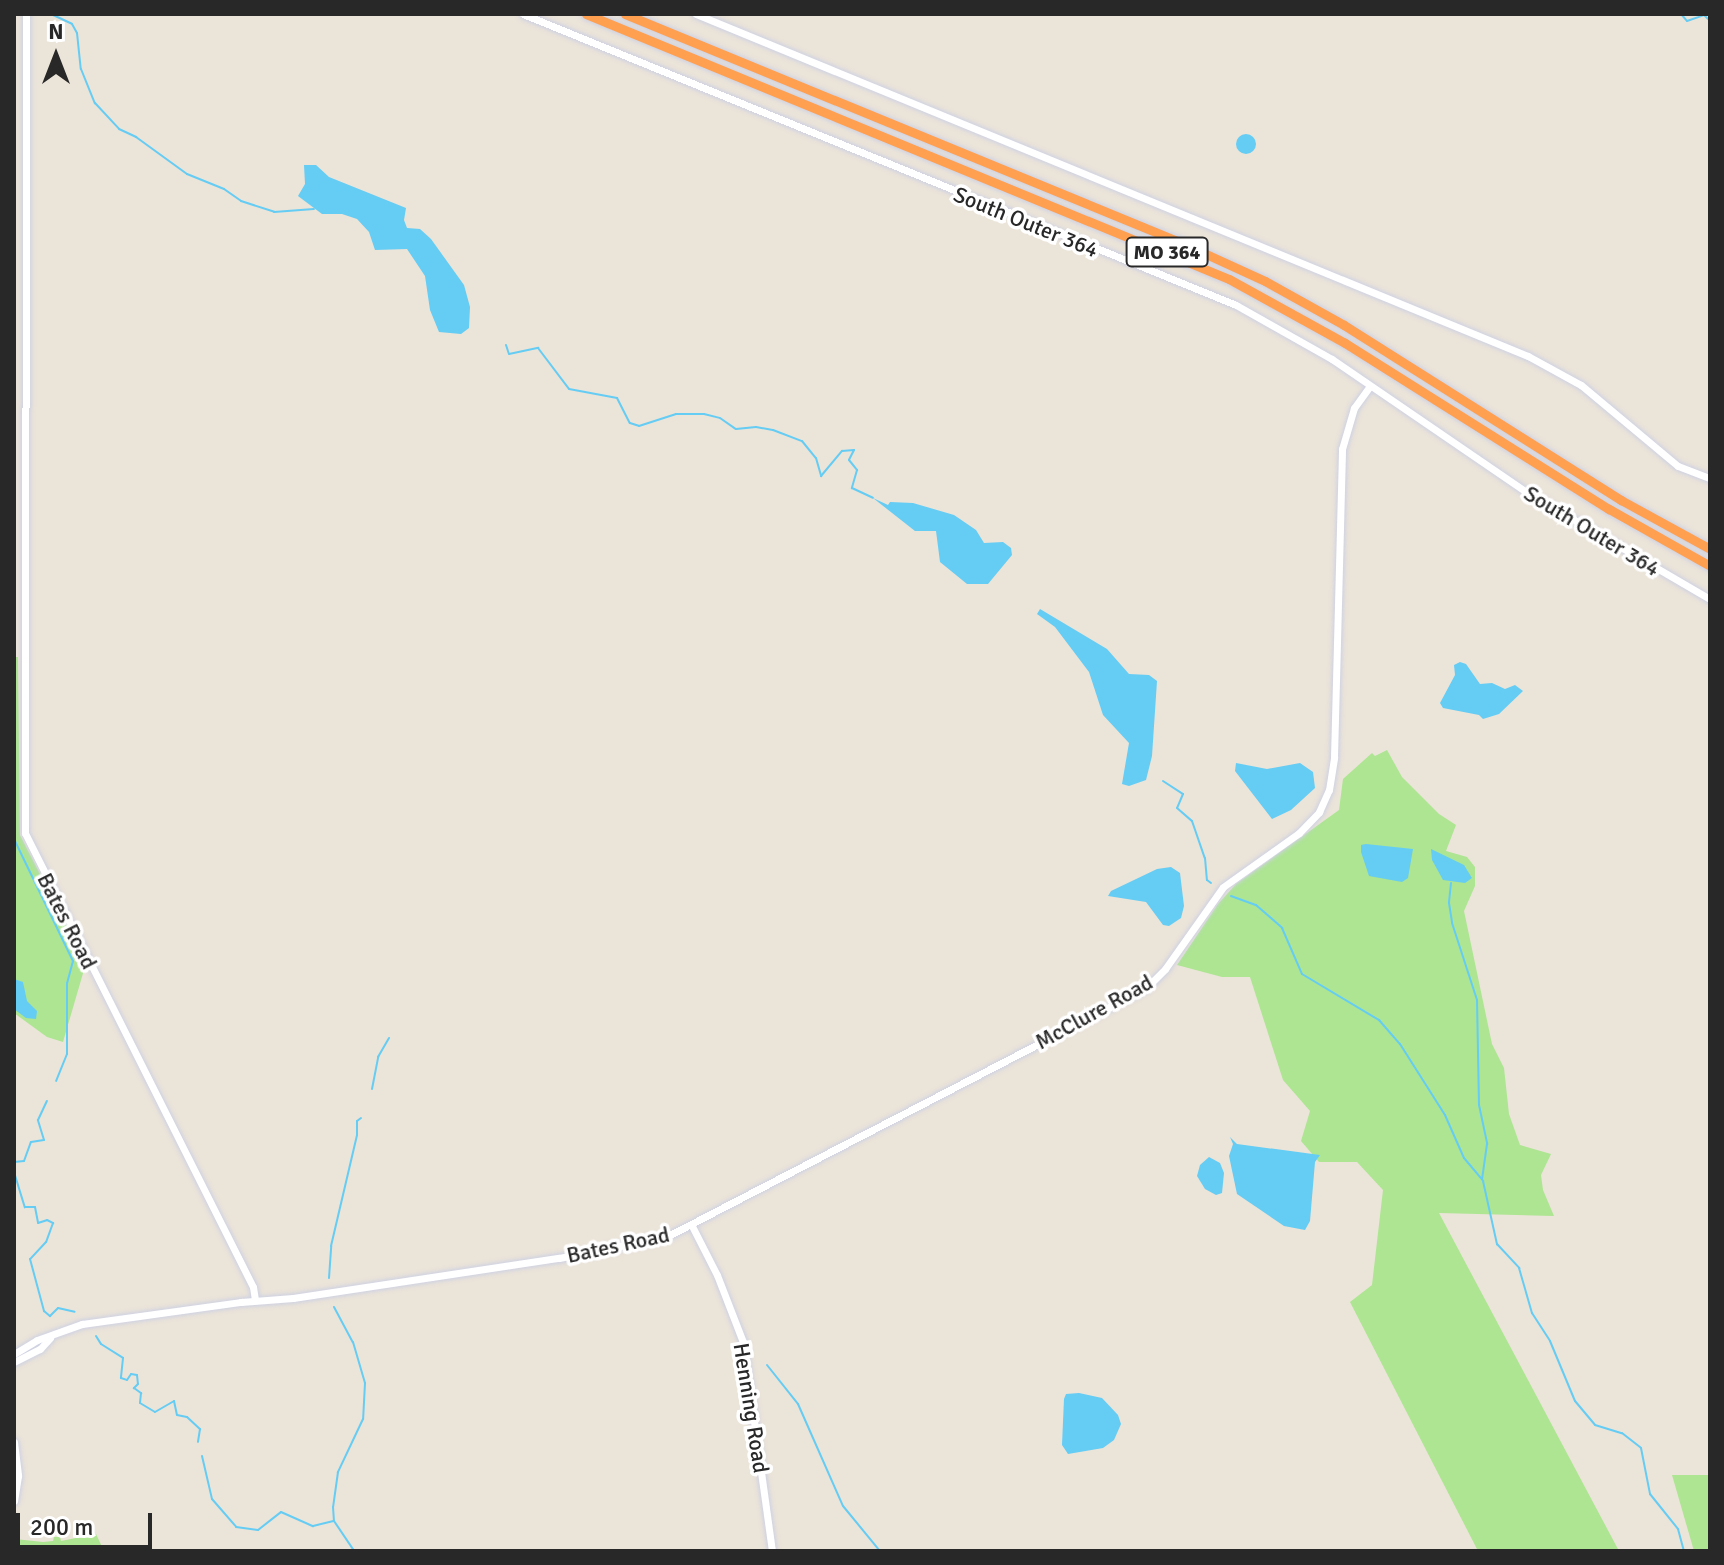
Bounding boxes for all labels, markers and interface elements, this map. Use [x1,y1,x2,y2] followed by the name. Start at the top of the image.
[16,16,96,96] north arrow
[48,18,64,45] text: N
[950,181,1102,263] street label: South Outer 364
[1125,236,1209,268] road number: MO 364
[1519,480,1665,582] street label: South Outer 364
[32,869,102,973] street label: Bates Road
[1031,969,1157,1055] street label: McClure Road
[564,1221,672,1269] street label: Bates Road
[728,1341,774,1475] street label: Henning Road
[20,1497,156,1547] scale bar
[30,1512,93,1542] text: 200 m

